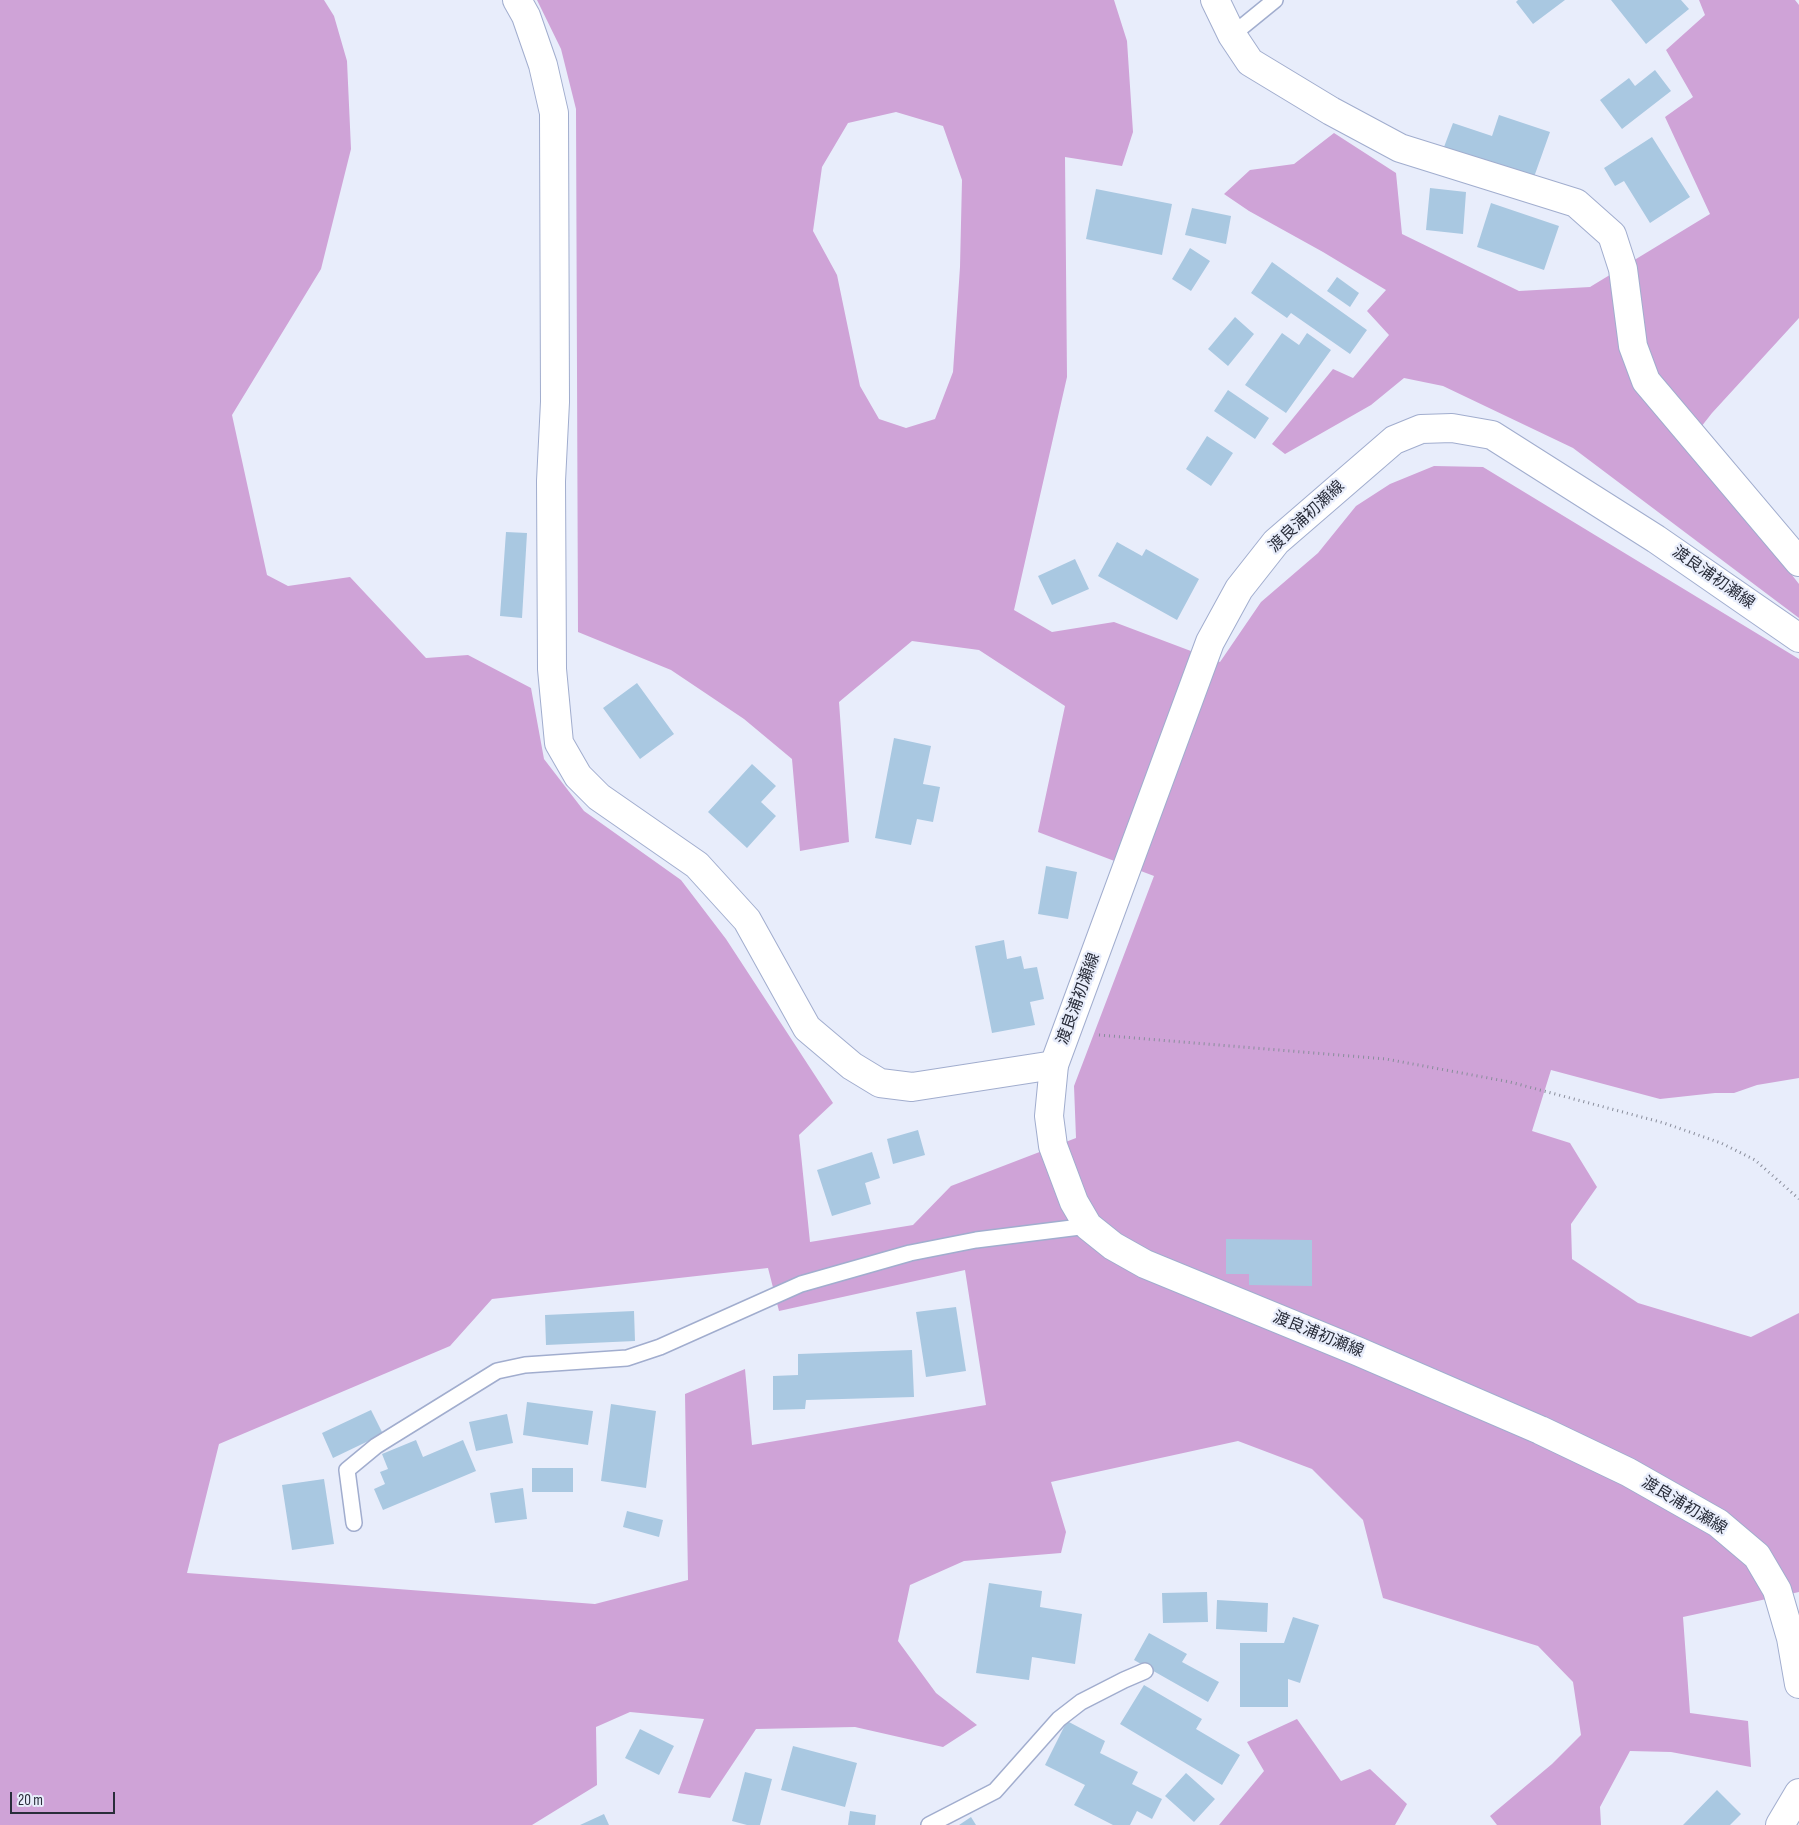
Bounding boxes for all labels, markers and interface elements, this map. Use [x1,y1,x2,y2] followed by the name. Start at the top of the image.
[1265,477,1349,557] street label: 渡良浦初瀬線
[1668,543,1758,613] street label: 渡良浦初瀬線
[1054,951,1104,1047] street label: 渡良浦初瀬線
[1270,1308,1366,1362] street label: 渡良浦初瀬線
[1638,1473,1730,1539] street label: 渡良浦初瀬線
[12,1782,118,1814] scale bar
[18,1791,43,1810] text: 20 m

